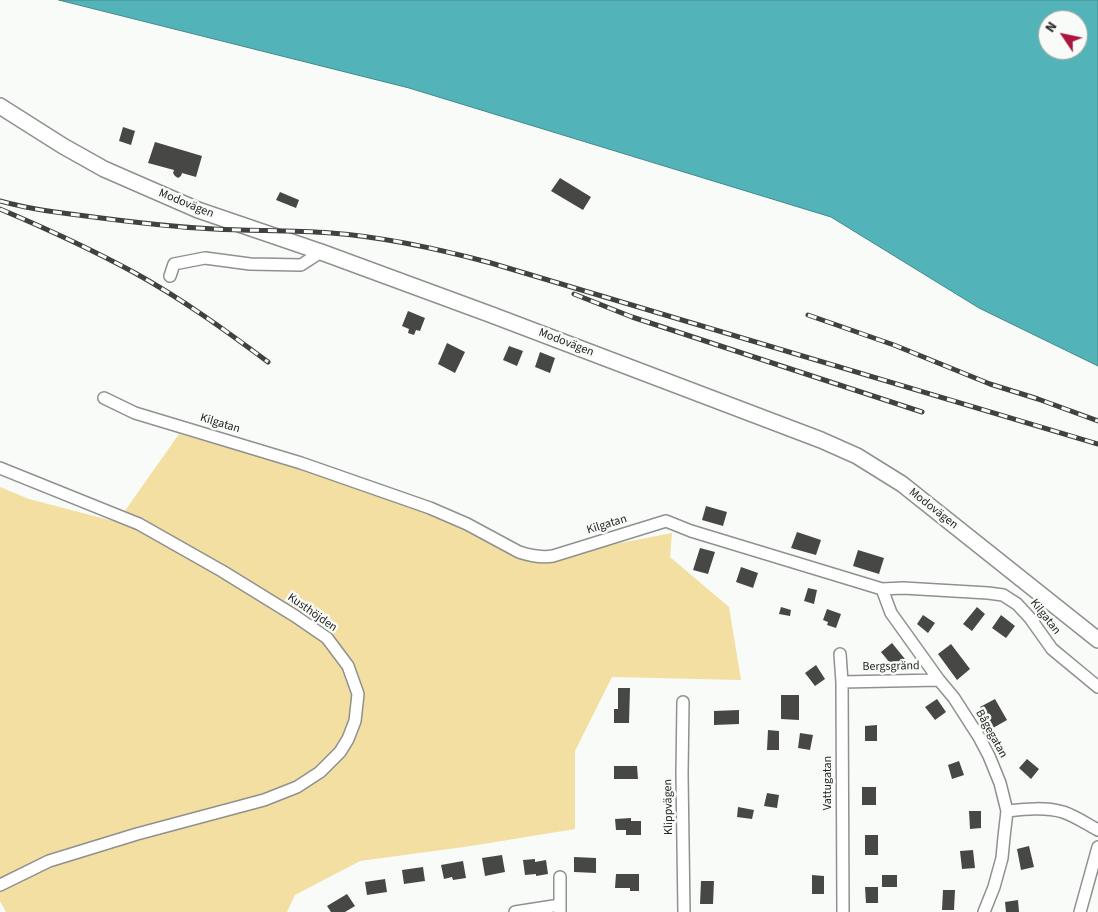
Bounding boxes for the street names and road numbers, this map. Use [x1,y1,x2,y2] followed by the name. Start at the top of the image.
[156,186,216,222] street label: Modovägen
[536,326,596,360] street label: Modovägen
[198,411,242,437] street label: Kilgatan
[906,485,960,533] street label: Modovägen
[585,512,629,538] street label: Kilgatan
[284,591,340,635] street label: Kusthöjden
[1027,596,1063,638] street label: Kilgatan
[862,659,920,675] street label: Bergsgränd
[972,707,1010,761] street label: Bågegatan
[821,756,835,810] street label: Vattugatan
[661,779,677,835] street label: Klippvägen

